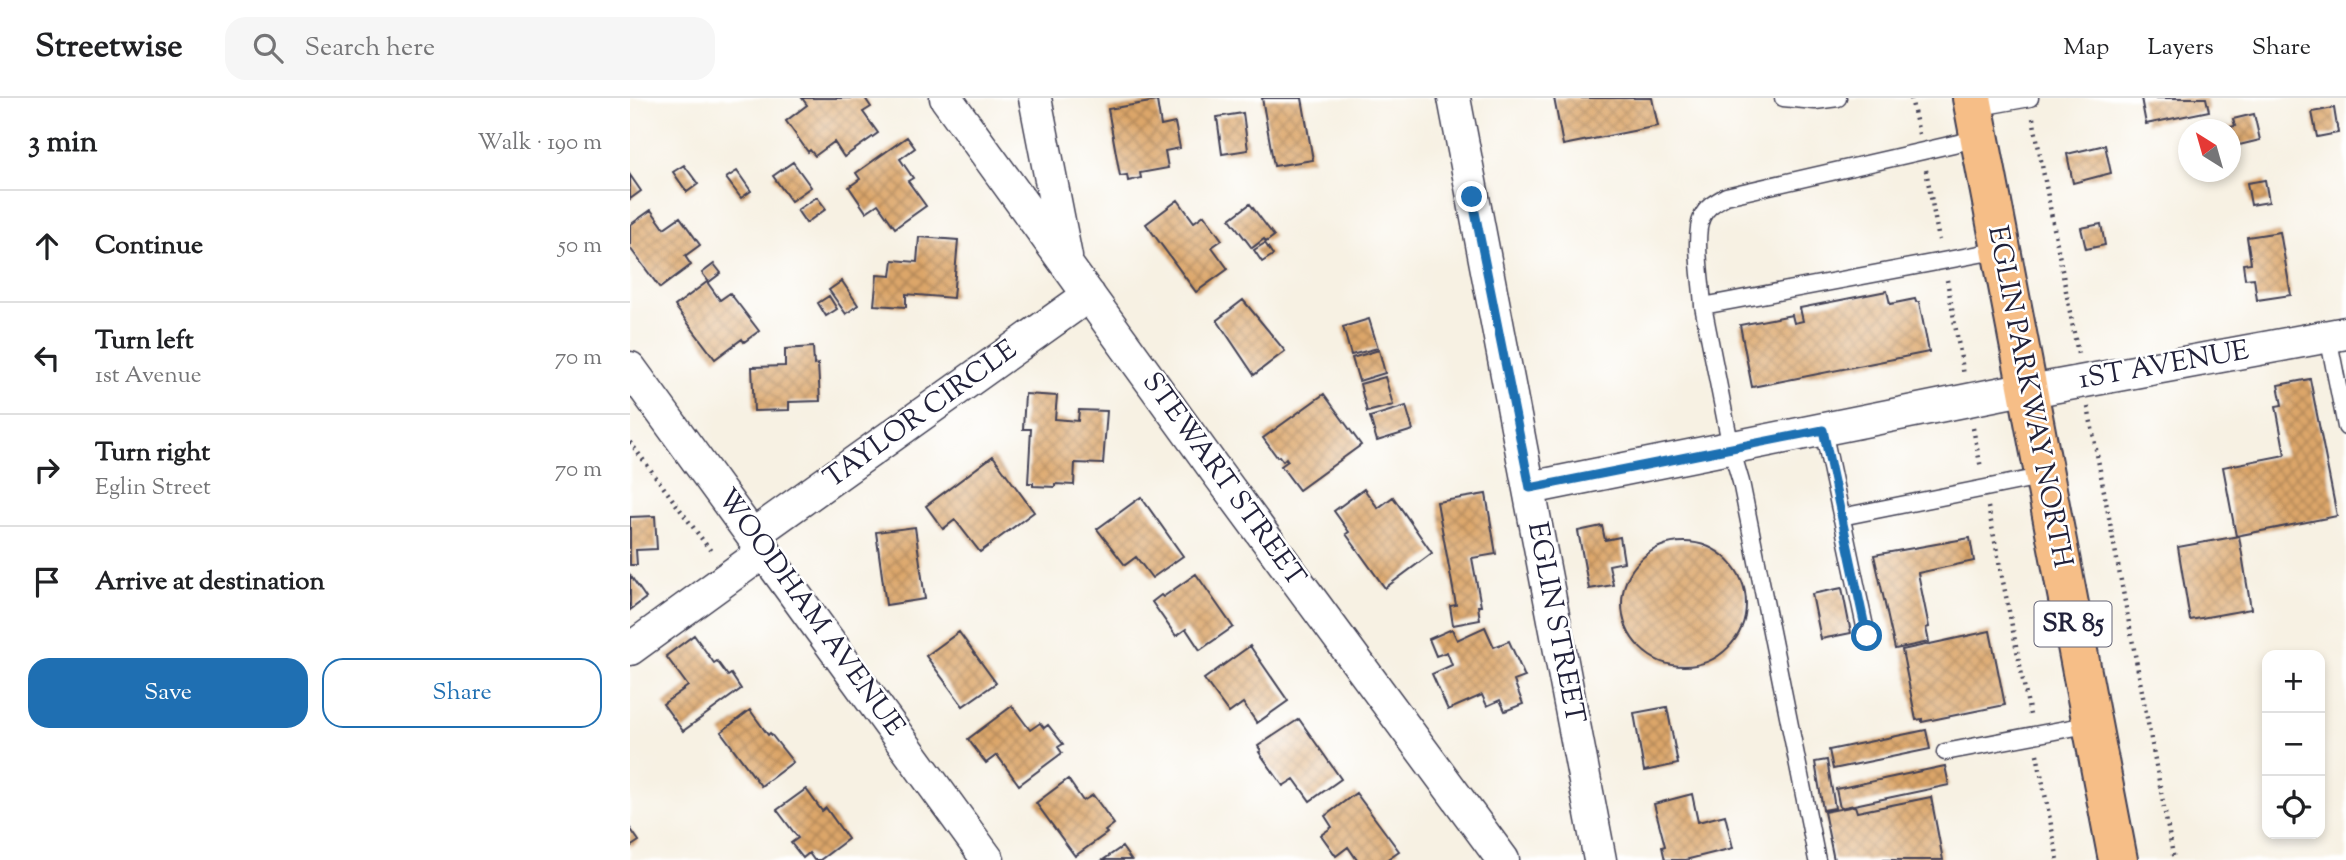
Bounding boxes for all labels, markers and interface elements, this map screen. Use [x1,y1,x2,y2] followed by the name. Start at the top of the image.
[225,17,715,80] search box
[35,24,183,72] text: Streetwise
[249,29,287,67] icon: search
[305,30,435,67] text: Search here
[2063,31,2109,65] text: Map
[2147,31,2214,65] text: Layers
[2252,31,2311,65] text: Share
[2178,119,2241,182] north arrow
[28,122,98,165] text: 3 min
[478,127,602,160] text: Walk · 190 m
[1456,181,1487,212] route end
[1976,223,2082,571] street label: EGLIN PARKWAY NORTH
[28,227,66,265] icon: ahead
[95,228,203,265] text: Continue
[558,230,602,263] text: 50 m
[95,323,194,360] text: Turn left
[816,331,1026,499] street label: TAYLOR CIRCLE
[2076,331,2252,401] street label: 1ST AVENUE
[28,339,66,377] icon: left
[555,342,602,375] text: 70 m
[95,360,201,393] text: 1st Avenue
[1131,365,1315,596] street label: STEWART STREET
[95,435,210,472] text: Turn right
[28,451,66,489] icon: right
[555,454,602,487] text: 70 m
[95,472,211,505] text: Eglin Street
[706,481,914,745] street label: WOODHAM AVENUE
[1516,519,1594,727] street label: EGLIN STREET
[28,563,66,601] icon: arrive
[95,564,325,601] text: Arrive at destination
[2034,602,2112,646] road number: SR 85
[1851,620,1882,651] route start
[2262,650,2325,839] map controls
[2262,650,2325,713] button: +
[28,658,308,728] button: Save
[322,658,602,728] button: Share
[2262,713,2325,776] button: −
[2262,776,2325,839] button: locate

